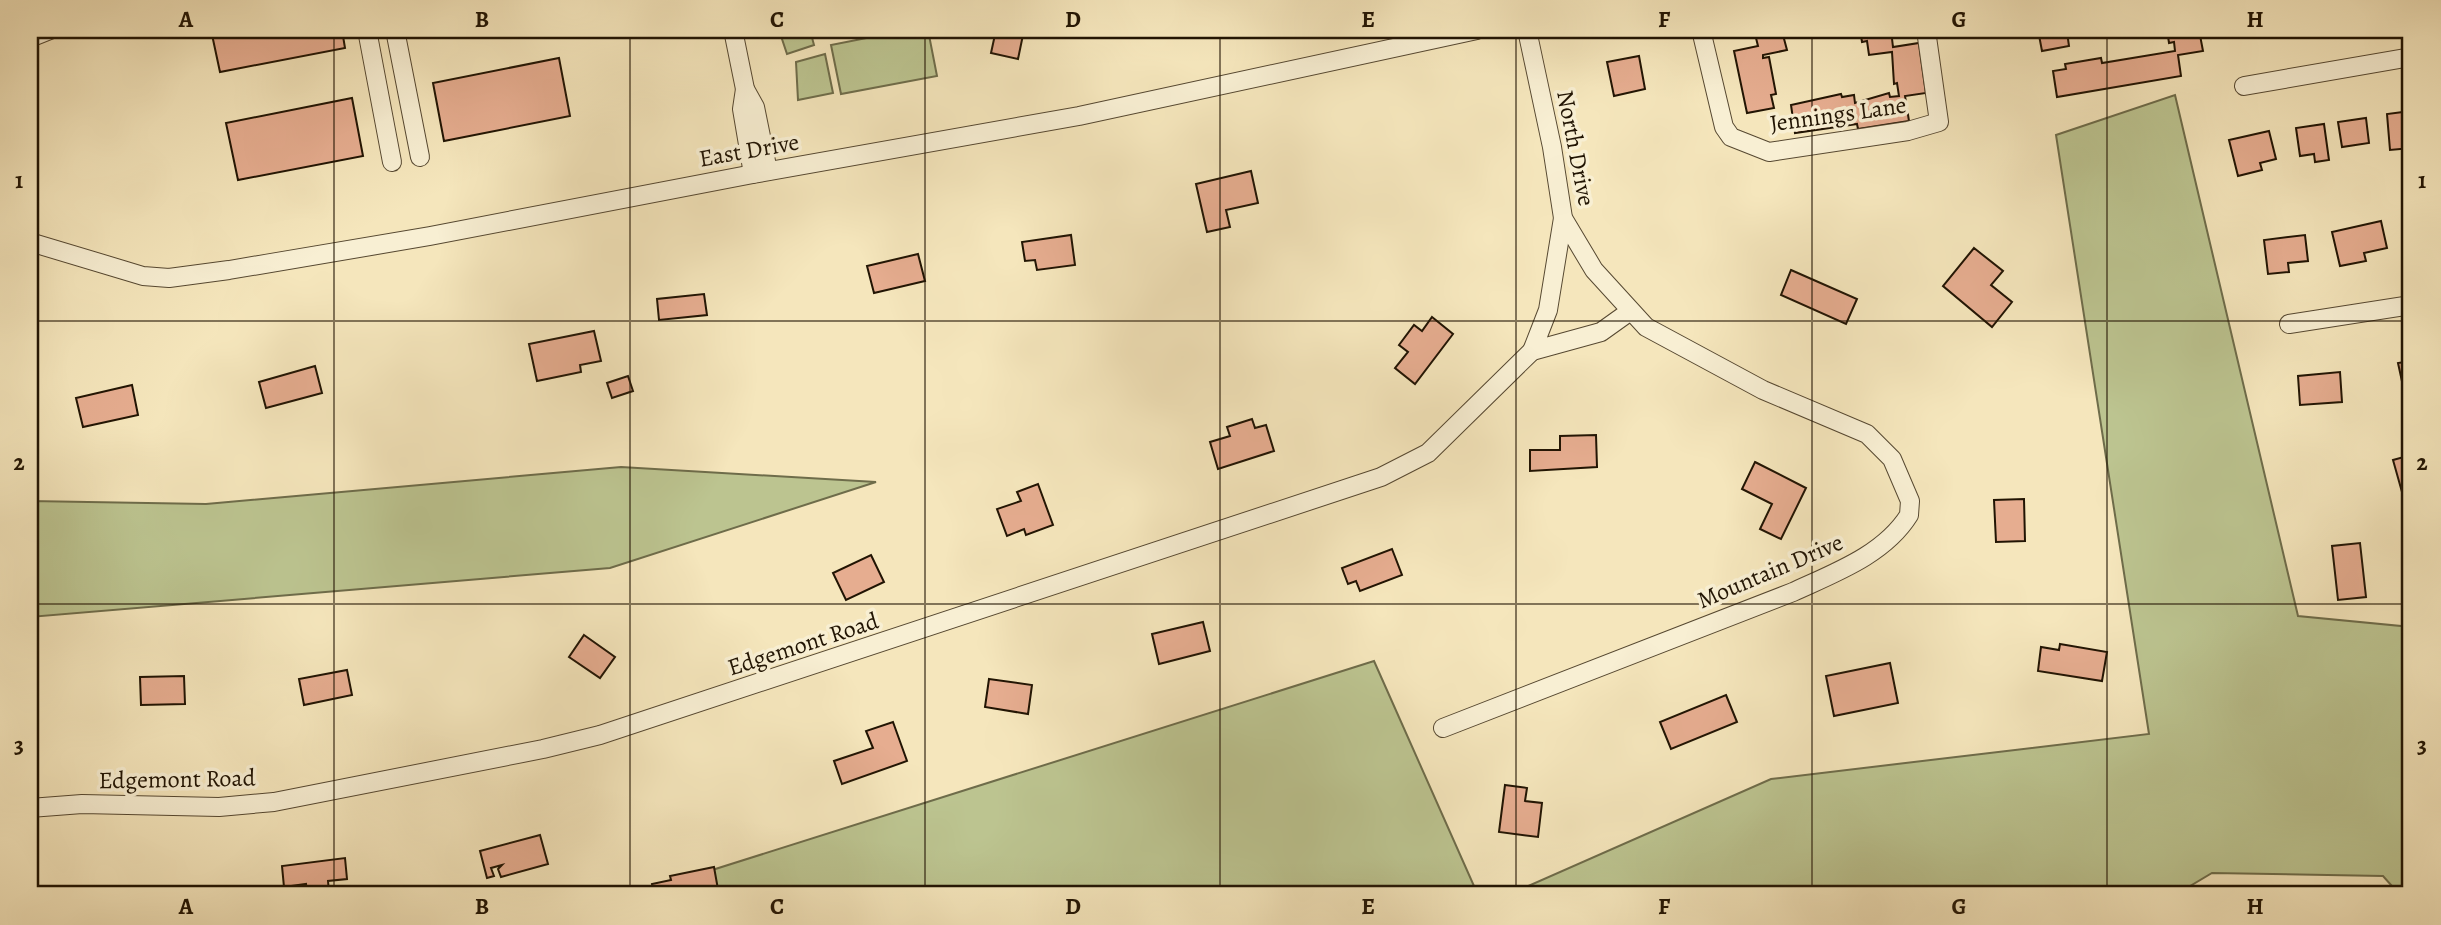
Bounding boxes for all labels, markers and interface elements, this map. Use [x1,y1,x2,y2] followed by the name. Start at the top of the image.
[178,4,194,35] text: A
[475,4,489,35] text: B
[770,4,784,35] text: C
[1065,4,1081,35] text: D
[1361,4,1375,35] text: E
[1658,4,1671,35] text: F
[1951,4,1967,35] text: G
[2246,4,2264,35] text: H
[1549,87,1603,209] street label: North Drive
[1768,89,1908,139] street label: Jennings Lane
[696,125,802,175] street label: East Drive
[15,165,23,196] text: 1
[2418,165,2426,196] text: 1
[13,447,25,478] text: 2
[2416,447,2428,478] text: 2
[1692,526,1848,616] street label: Mountain Drive
[723,604,883,683] street label: Edgemont Road
[14,730,24,761] text: 3
[2417,730,2427,761] text: 3
[98,762,256,796] street label: Edgemont Road
[178,891,194,922] text: A
[475,891,489,922] text: B
[770,891,784,922] text: C
[1065,891,1081,922] text: D
[1361,891,1375,922] text: E
[1658,891,1671,922] text: F
[1951,891,1967,922] text: G
[2246,891,2264,922] text: H

